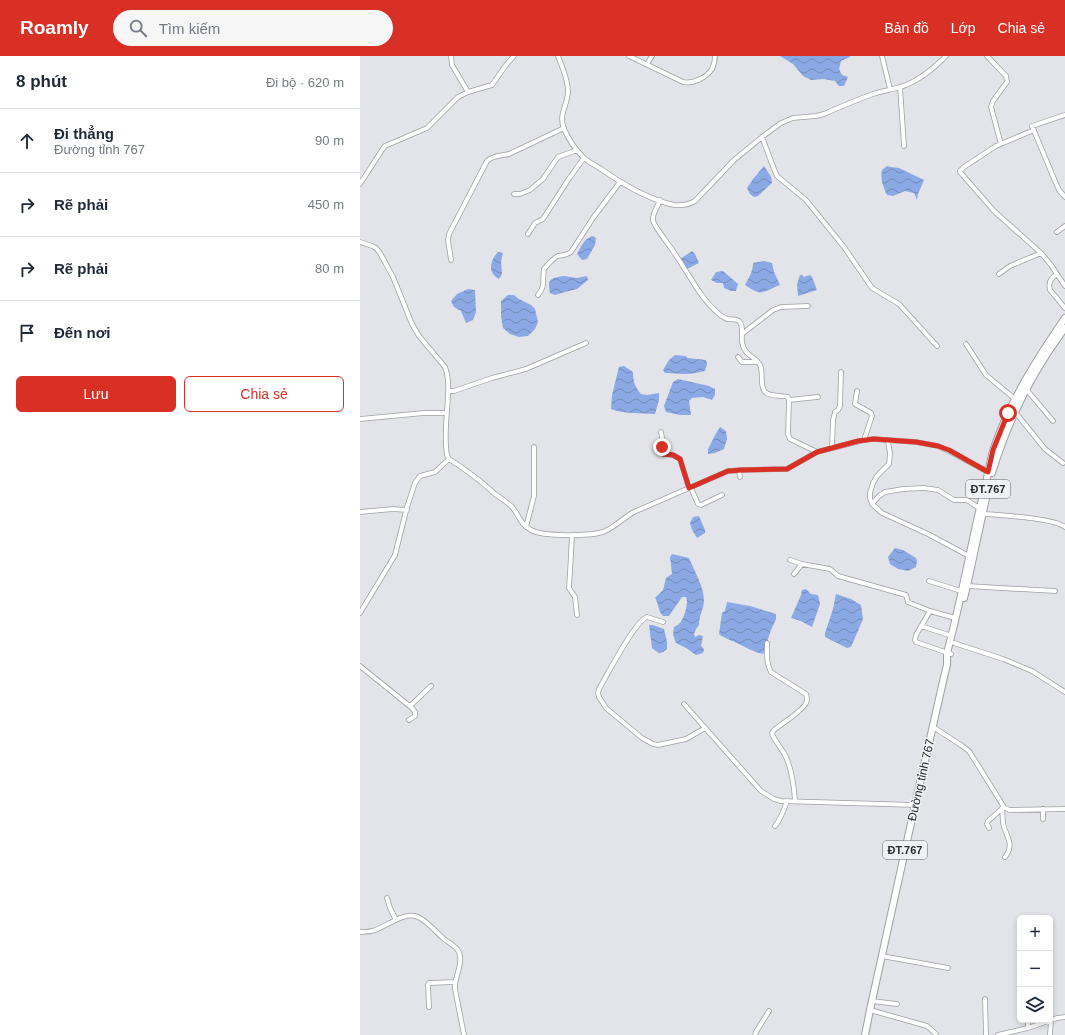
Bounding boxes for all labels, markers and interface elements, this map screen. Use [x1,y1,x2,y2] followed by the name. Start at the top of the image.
[113,10,393,46] search box
[20,17,89,38] text: Roamly
[127,17,149,39] icon: search
[159,20,220,37] text: Tìm kiếm
[884,20,929,36] text: Bản đồ
[951,20,976,36] text: Lớp
[998,20,1045,36] text: Chia sẻ
[16,72,67,91] text: 8 phút
[266,75,344,90] text: Đi bộ · 620 m
[54,125,114,142] text: Đi thẳng
[16,130,38,152] icon: ahead
[315,133,344,148] text: 90 m
[54,142,145,157] text: Đường tỉnh 767
[16,194,38,216] icon: right
[54,196,108,213] text: Rẽ phải
[308,197,344,212] text: 450 m
[16,258,38,280] icon: right
[54,260,108,277] text: Rẽ phải
[315,261,344,276] text: 80 m
[16,322,38,344] icon: arrive
[54,324,111,341] text: Đến nơi
[16,376,176,412] button: Lưu
[184,376,344,412] button: Chia sẻ
[999,404,1017,422] route start
[653,438,671,456] route end
[966,480,1010,498] road number: ĐT.767
[905,737,937,822] street label: Đường tỉnh 767
[883,841,927,859] road number: ĐT.767
[1017,915,1053,1023] map controls
[1017,915,1053,951] button: +
[1017,951,1053,987] button: −
[1017,987,1053,1023] button: layers

